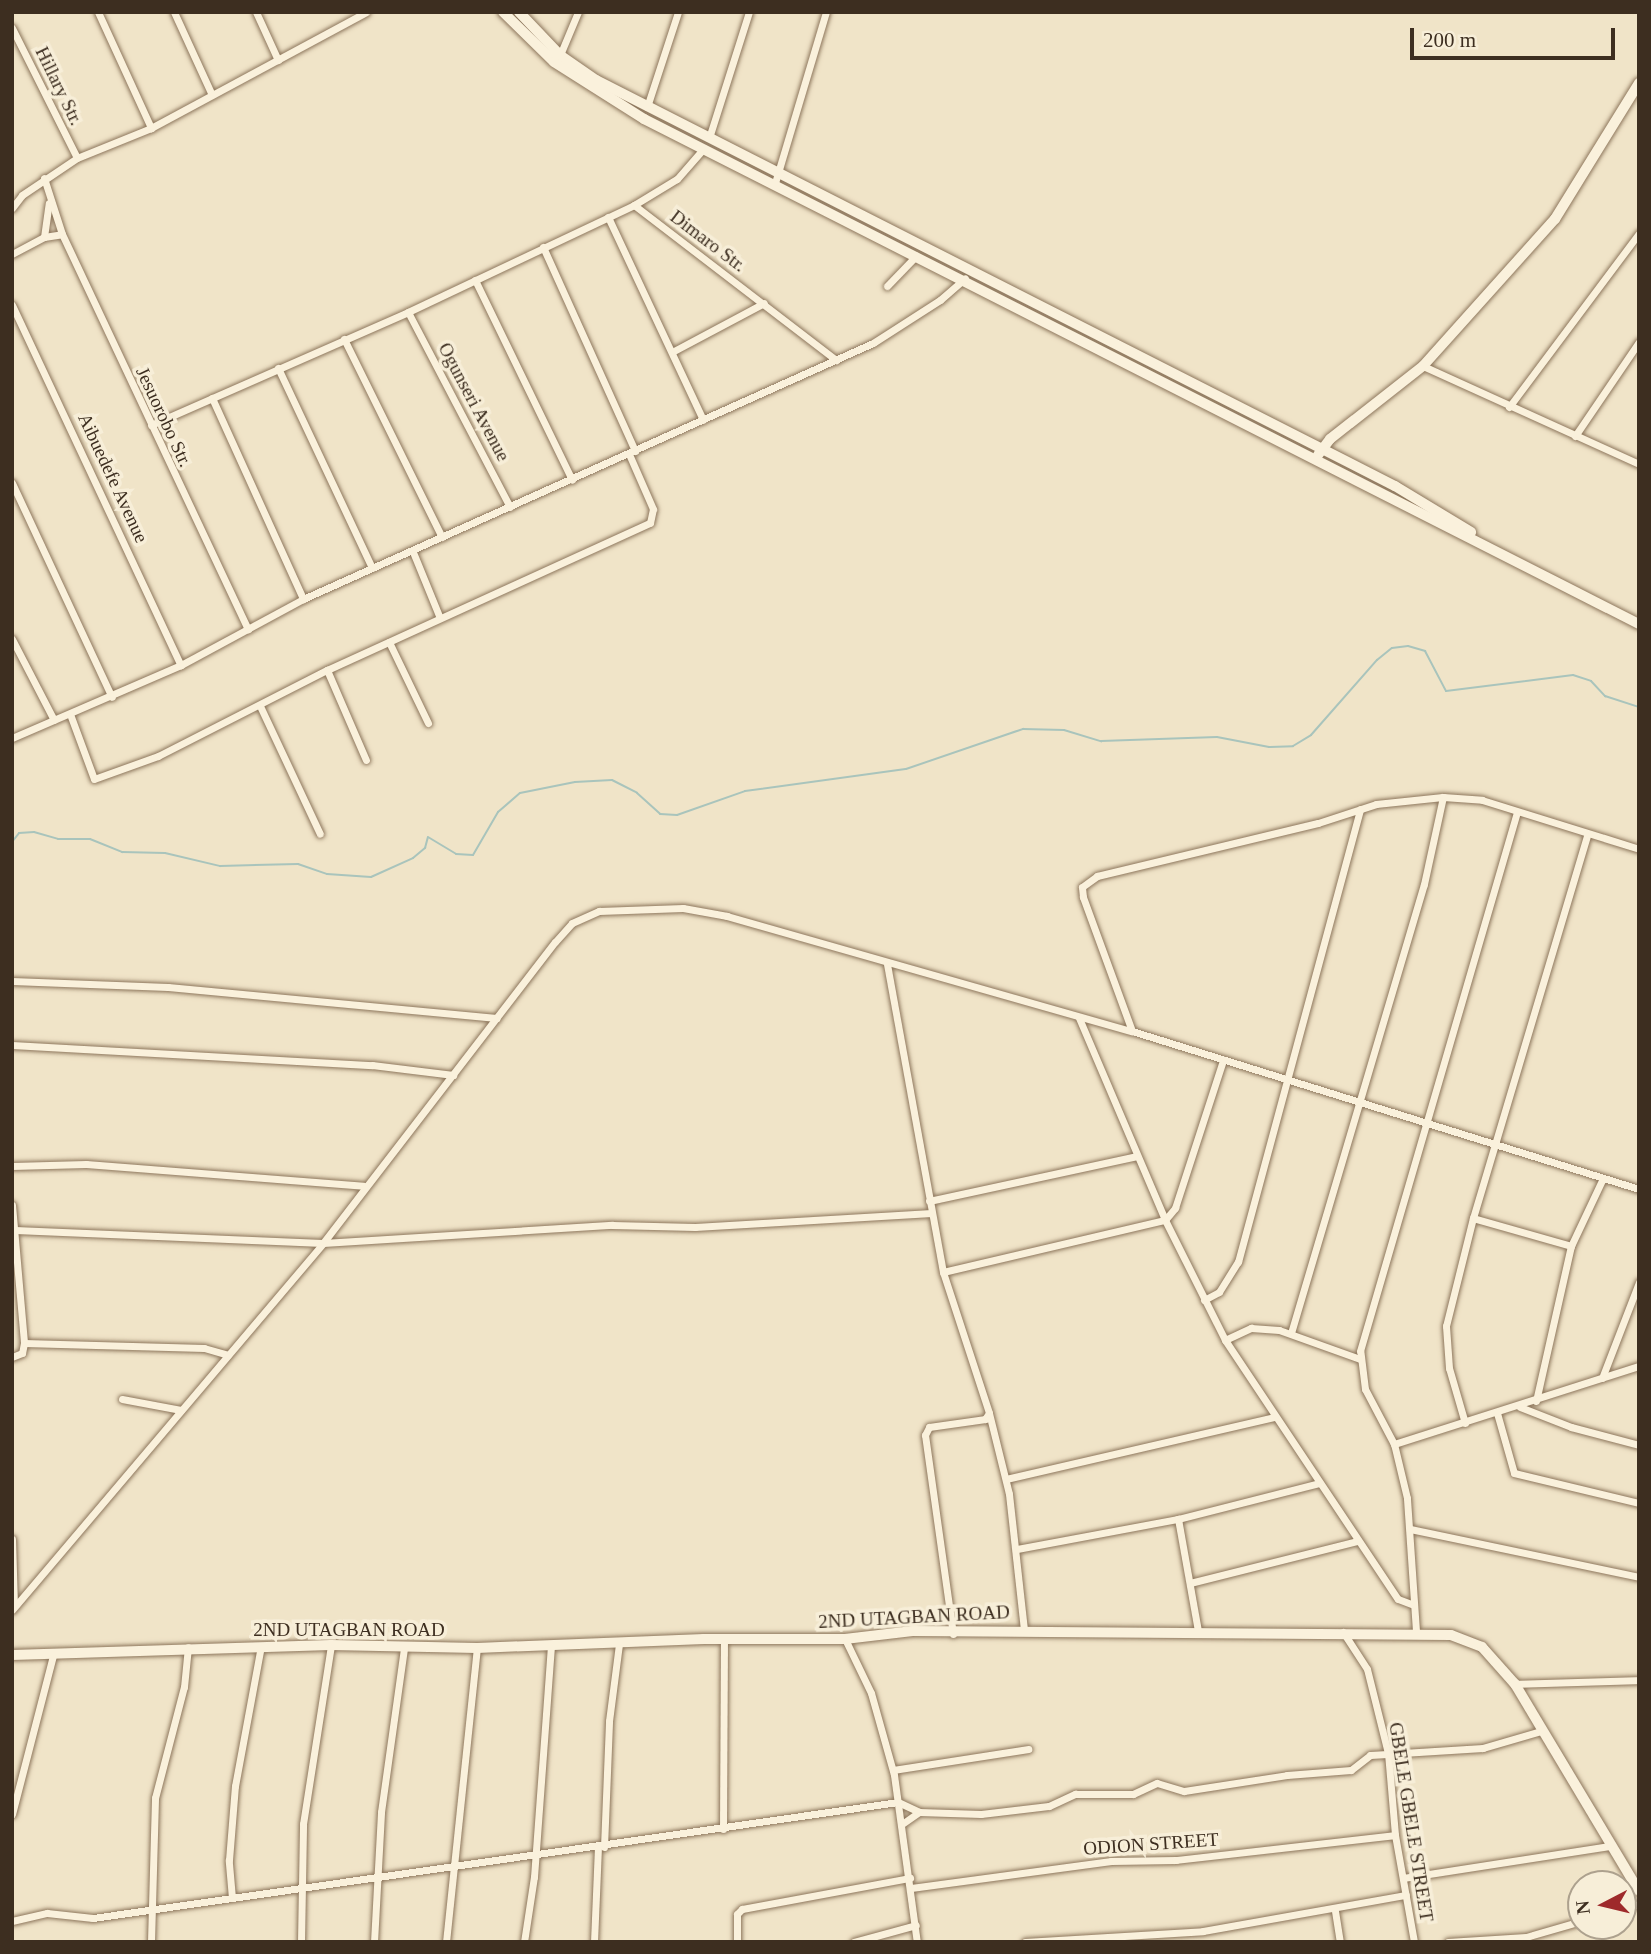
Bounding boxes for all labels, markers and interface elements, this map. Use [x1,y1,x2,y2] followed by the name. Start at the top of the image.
[1413,14,1618,58] scale bar
[1423,28,1476,52] text: 200 m
[30,43,88,129] street label: Hillary Str.
[666,205,750,277] street label: Dimaro Str.
[433,338,515,466] street label: Ogunseri Avenue
[131,363,197,471] street label: Jesuorobo Str.
[73,409,153,547] street label: Aibuedefe Avenue
[818,1601,1010,1633] street label: 2ND UTAGBAN ROAD
[253,1619,445,1641] street label: 2ND UTAGBAN ROAD
[1384,1721,1438,1923] street label: GBELE GBELE STREET
[1083,1828,1219,1860] street label: ODION STREET
[1567,1870,1637,1940] north arrow
[1571,1899,1594,1915] text: N

